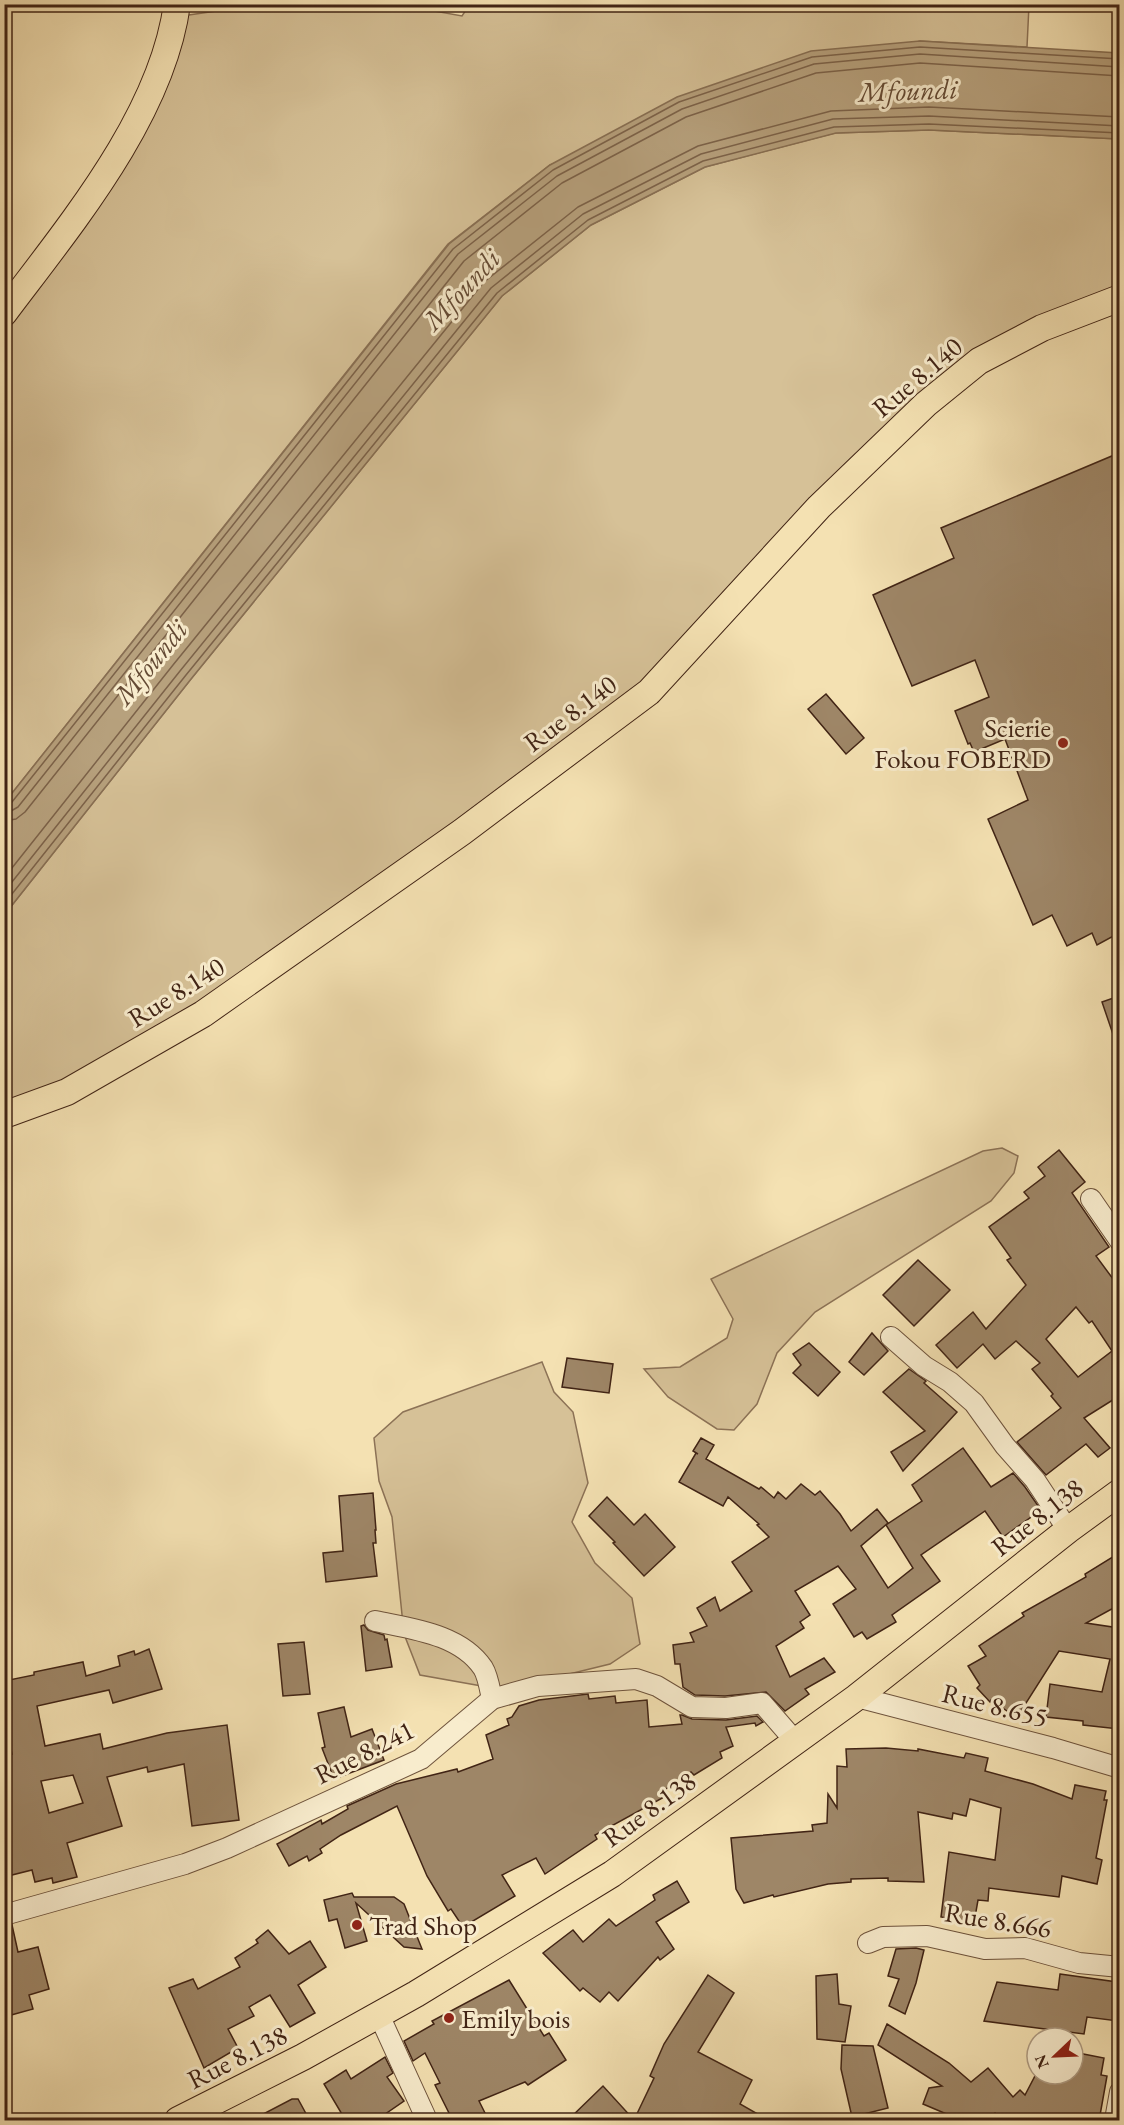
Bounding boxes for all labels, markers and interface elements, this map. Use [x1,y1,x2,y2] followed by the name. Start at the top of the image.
[856,70,960,110] water label: Mfoundi
[413,239,509,339] water label: Mfoundi
[865,329,969,425] street label: Rue 8.140
[104,611,196,713] water label: Mfoundi
[517,667,623,759] street label: Rue 8.140
[874,710,1051,776] place label: Scierie Fokou FOBERD
[1056,736,1070,750] marker: Scierie Fokou FOBERD
[121,949,231,1035] street label: Rue 8.140
[984,1470,1090,1564] street label: Rue 8.138
[939,1675,1051,1735] street label: Rue 8.655
[308,1712,420,1792] street label: Rue 8.241
[595,1763,703,1855] street label: Rue 8.138
[942,1894,1054,1946] street label: Rue 8.666
[369,1908,477,1943] place label: Trad Shop
[350,1918,364,1932] marker: Trad Shop
[461,2001,570,2036] place label: Emily bois
[442,2011,456,2025] marker: Emily bois
[181,2017,293,2097] street label: Rue 8.138
[1025,2026,1085,2086] north arrow
[1029,2052,1054,2072] text: N

